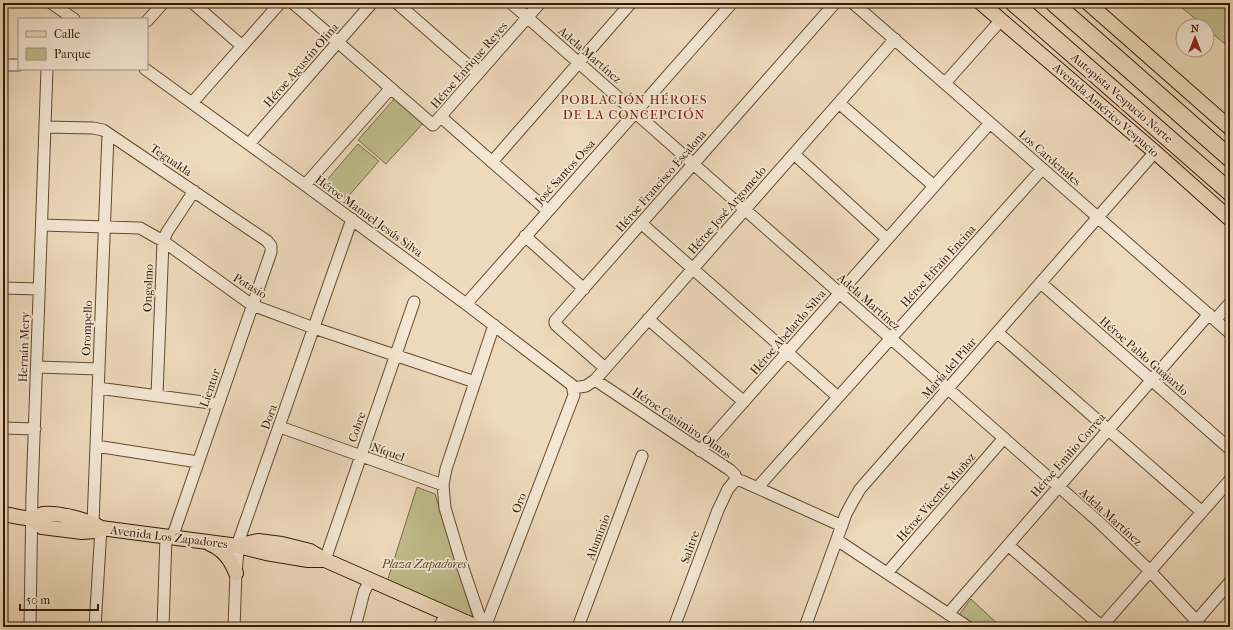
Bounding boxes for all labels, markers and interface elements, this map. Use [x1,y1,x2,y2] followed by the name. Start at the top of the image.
[18,18,148,70] legend
[428,18,511,111] street label: Héroe Enrique Reyes
[1175,18,1215,58] north arrow
[261,20,342,110] street label: Héroe Agustín Olina
[1191,22,1200,35] text: N
[555,23,625,87] street label: Adela Martínez
[54,27,80,41] text: Calle
[54,47,91,61] text: Parque
[1068,49,1176,146] street label: Autopista Vespucio Norte
[1049,59,1162,160] street label: Avenida Américo Vespucio
[560,92,708,122] district label: POBLACIÓN HÉROES DE LA CONCEPCIÓN
[613,127,709,235] street label: Héroe Francisco Escalona
[1016,127,1084,189] street label: Los Cardenales
[531,136,598,208] street label: José Santos Ossa
[147,141,195,179] street label: Tegualda
[685,163,769,257] street label: Héroe José Argomedo
[312,172,426,260] street label: Héroe Manuel Jesús Silva
[897,222,979,310] street label: Héroe Efraín Encina
[140,264,156,312] street label: Ongolmo
[834,270,904,334] street label: Adela Martínez
[231,271,269,301] street label: Potasio
[747,286,829,377] street label: Héroe Abelardo Silva
[79,300,95,356] street label: Orompello
[16,311,32,383] street label: Hernán Mery
[1097,314,1191,398] street label: Héroe Pablo Guajardo
[919,334,980,401] street label: María del Pilar
[197,366,223,409] street label: Lientur
[630,384,735,462] street label: Héroe Casimiro Olmos
[258,402,280,431] street label: Dora
[345,410,369,444] street label: Cobre
[1028,410,1109,500] street label: Héroe Emilio Correa
[369,440,407,464] street label: Níquel
[894,449,979,544] street label: Héroe Vicente Muñoz
[1076,485,1146,549] street label: Adela Martínez
[509,491,529,515] street label: Oro
[583,512,613,563] street label: Aluminio
[108,523,229,551] street label: Avenida Los Zapadores
[678,529,702,565] street label: Salitre
[381,557,467,571] park label: Plaza Zapadores
[20,586,98,612] scale bar
[26,593,50,607] text: 50 m

